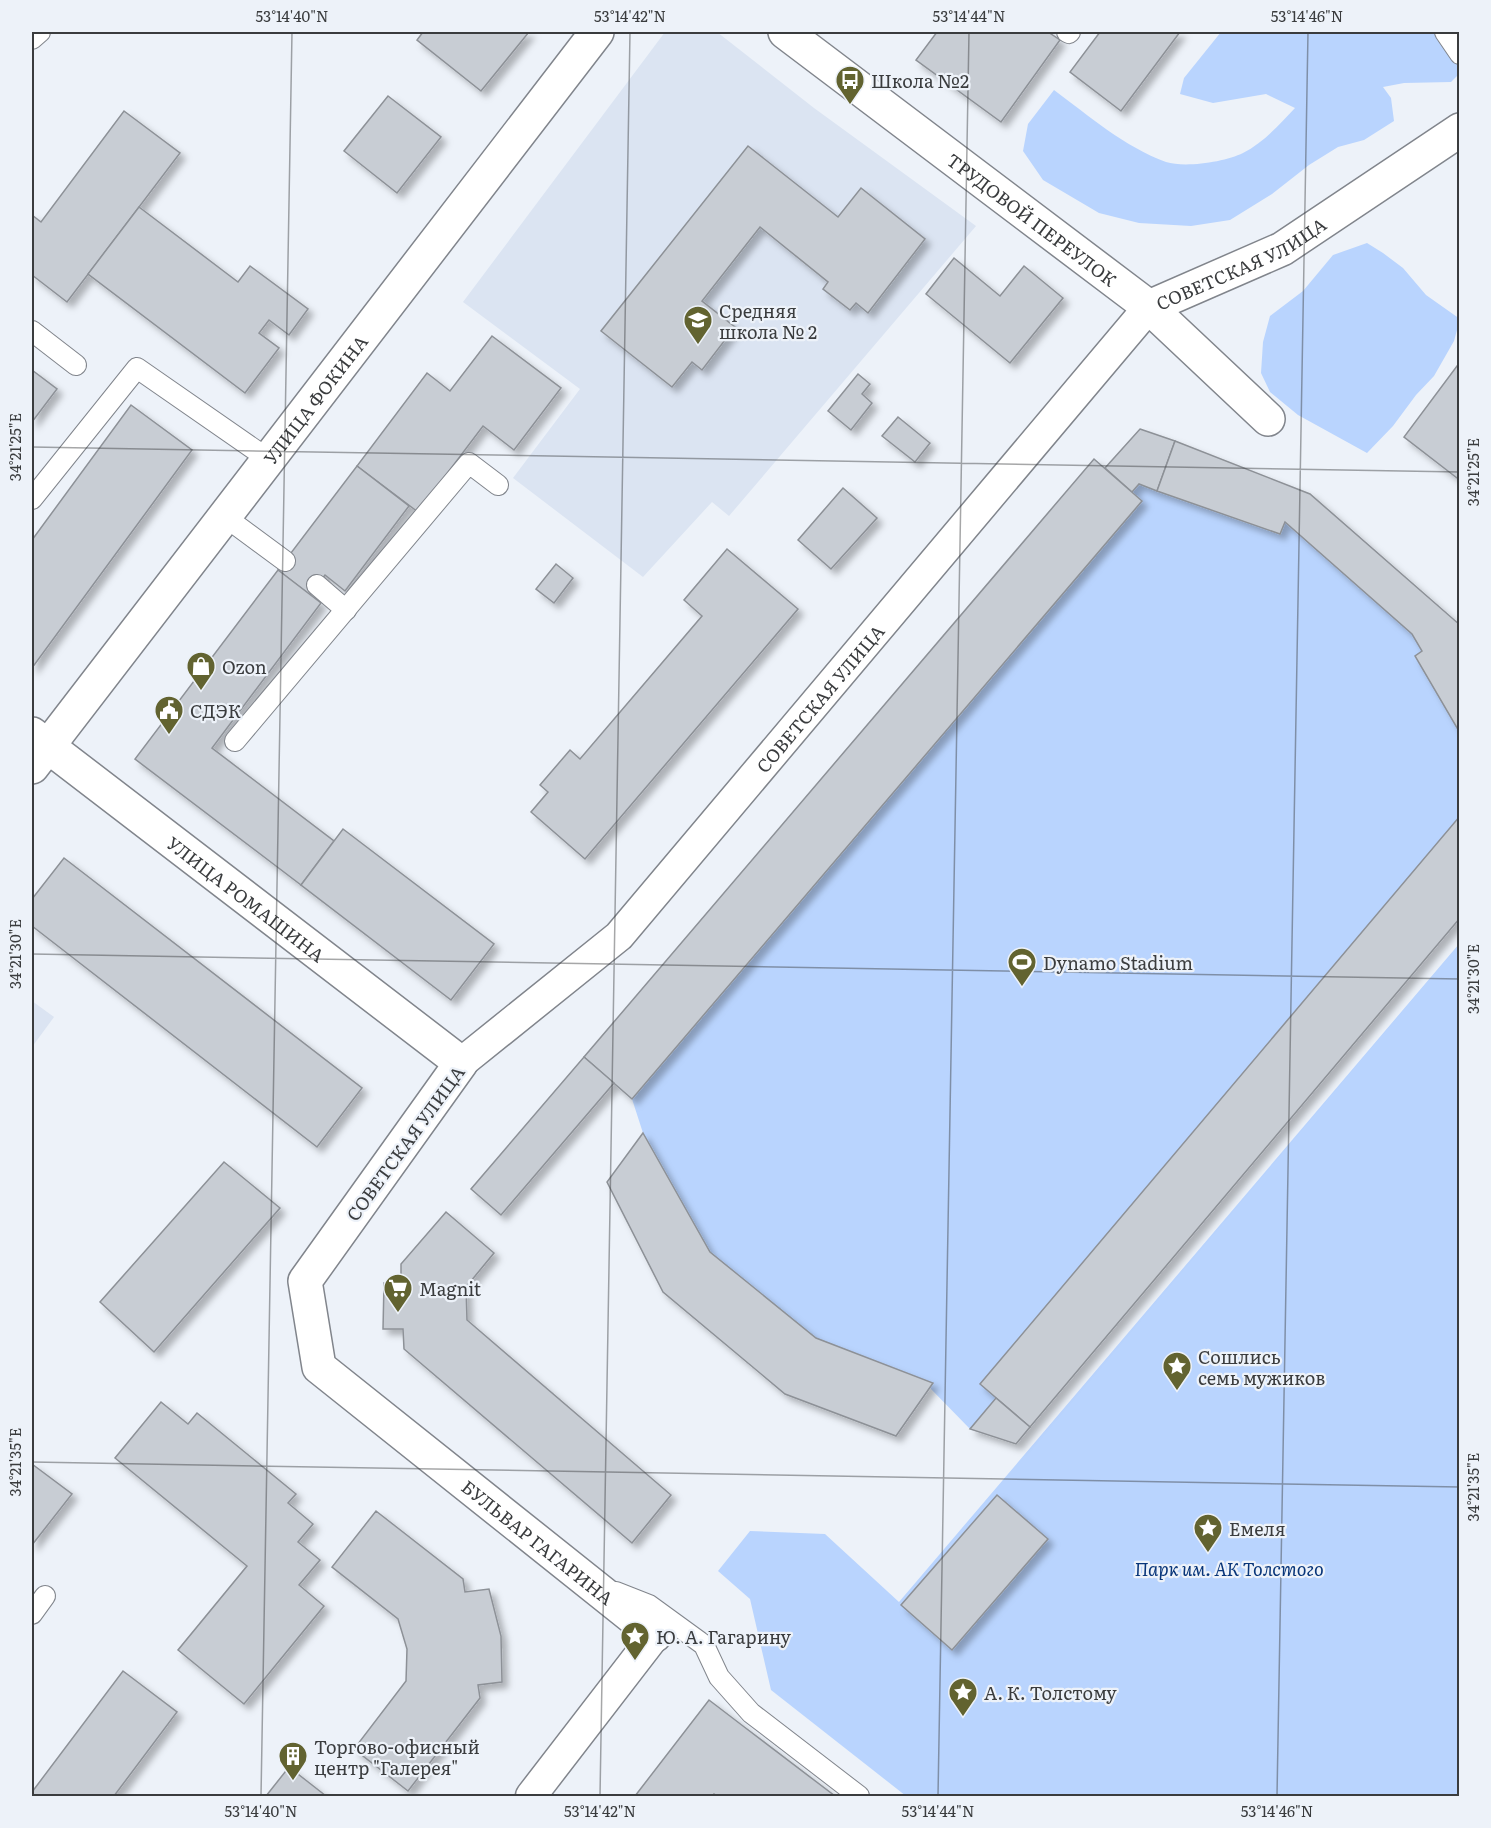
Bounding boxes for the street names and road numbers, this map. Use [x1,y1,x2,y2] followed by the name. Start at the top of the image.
[942,146,1123,292] street label: ТРУДОВОЙ ПЕРЕУЛОК
[1151,210,1331,316] street label: СОВЕТСКАЯ УЛИЦА
[256,329,373,470] street label: УЛИЦА ФОКИНА
[749,618,890,778] street label: СОВЕТСКАЯ УЛИЦА
[162,829,331,968] street label: УЛИЦА РОМАШИНА
[339,1060,471,1226] street label: СОВЕТСКАЯ УЛИЦА
[456,1473,620,1611] street label: БУЛЬВАР ГАГАРИНА

